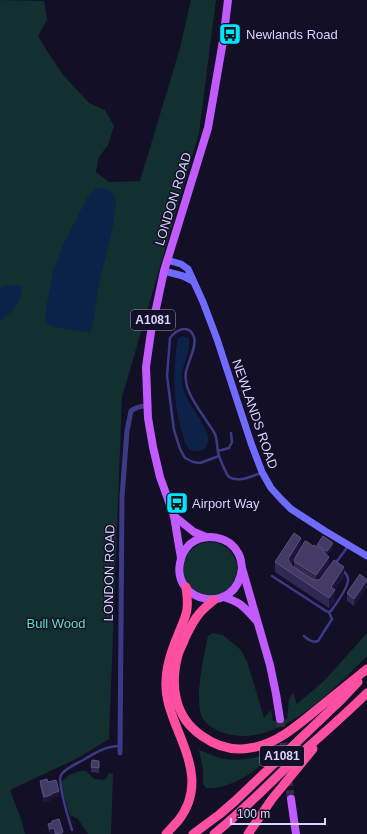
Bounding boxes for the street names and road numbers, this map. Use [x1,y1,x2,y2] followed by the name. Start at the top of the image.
[152,151,194,247] street label: LONDON ROAD
[131,310,175,330] road number: A1081
[229,357,281,471] street label: NEWLANDS ROAD
[101,524,117,622] street label: LONDON ROAD
[260,746,304,766] road number: A1081

